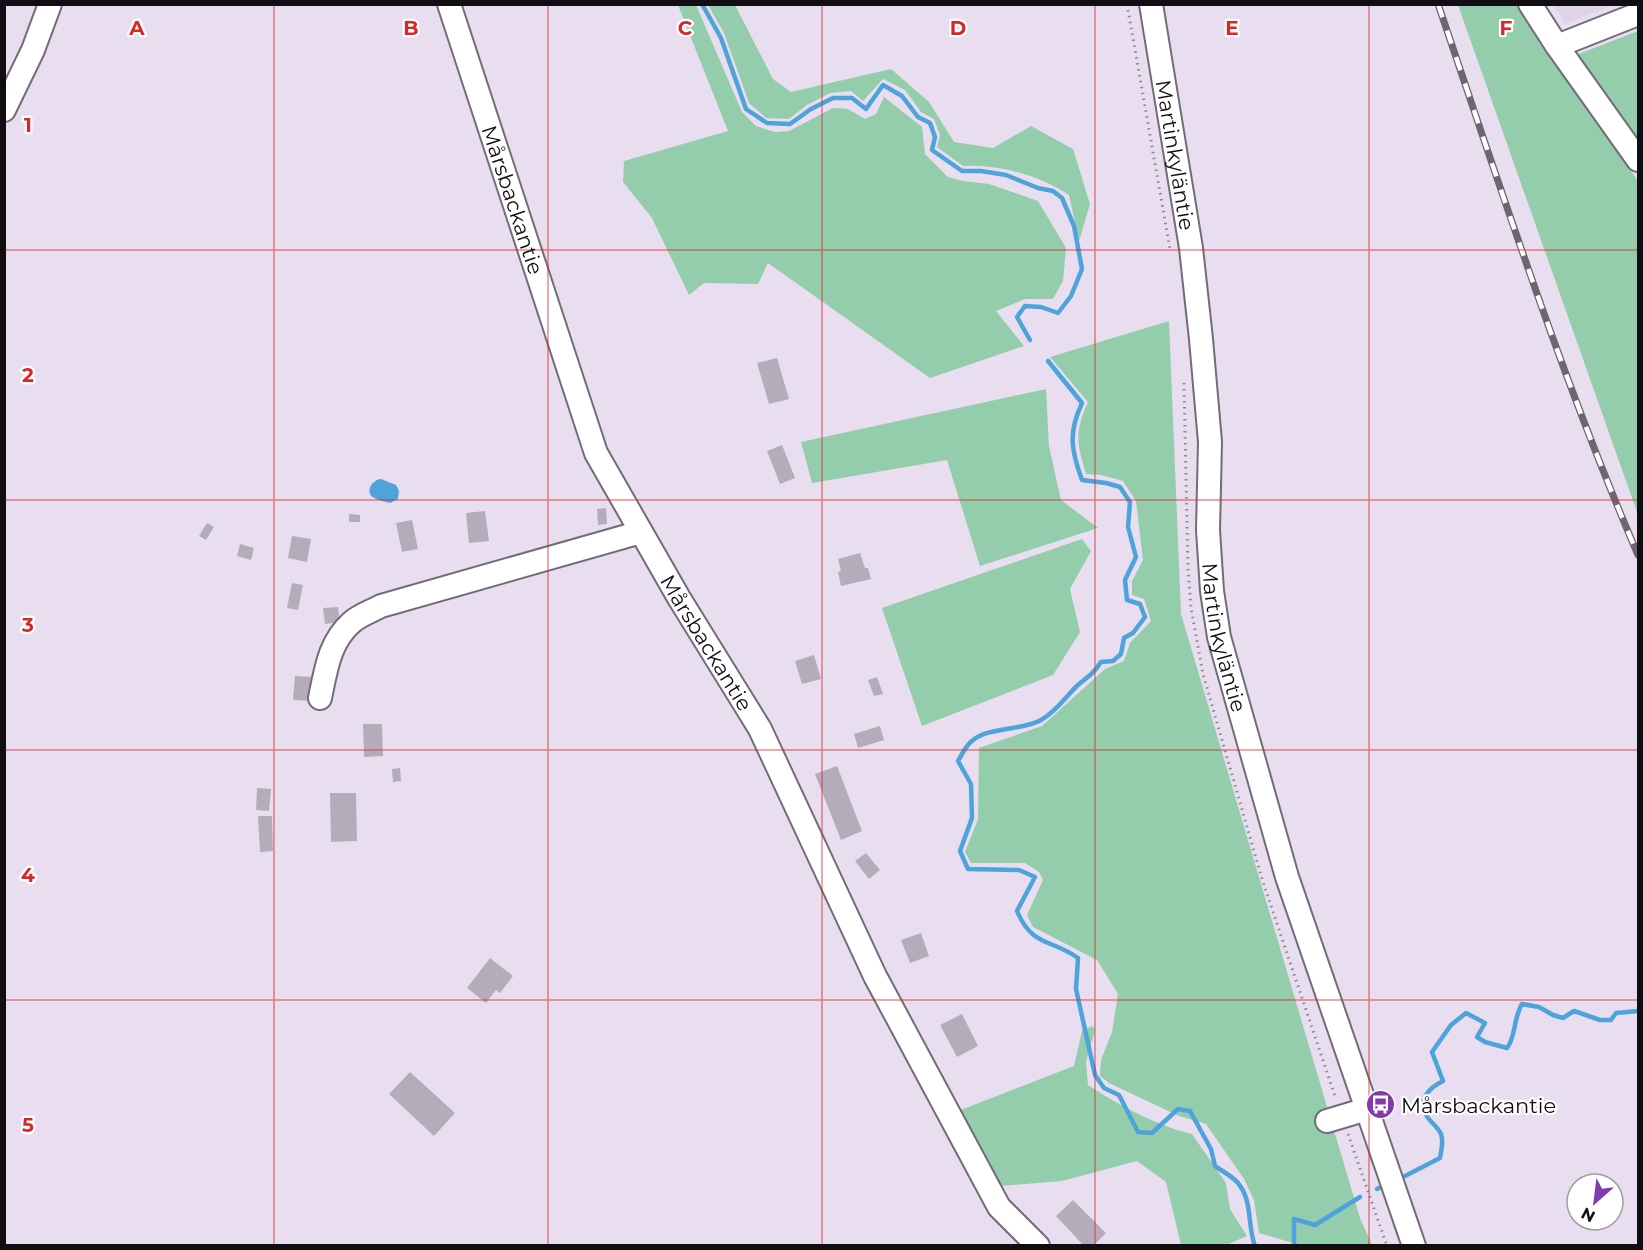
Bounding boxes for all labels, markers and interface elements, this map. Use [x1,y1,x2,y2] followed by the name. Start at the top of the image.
[128,16,145,40] text: A
[403,16,419,40] text: B
[678,16,693,40] text: C
[950,16,966,40] text: D
[1225,16,1239,40] text: E
[1500,16,1513,40] text: F
[1151,78,1200,232] street label: Martinkyläntie
[24,113,32,137] text: 1
[477,122,549,277] street label: Mårsbackantie
[22,363,34,387] text: 2
[1198,562,1252,715] street label: Martinkyläntie
[656,570,758,715] street label: Mårsbackantie
[21,613,34,637] text: 3
[21,863,35,887] text: 4
[1364,1089,1396,1121] bus stop icon: Mårsbackantie
[1401,1093,1556,1118] place label: Mårsbackantie
[22,1113,34,1137] text: 5
[1565,1172,1625,1232] north arrow
[1578,1203,1598,1226] text: N

